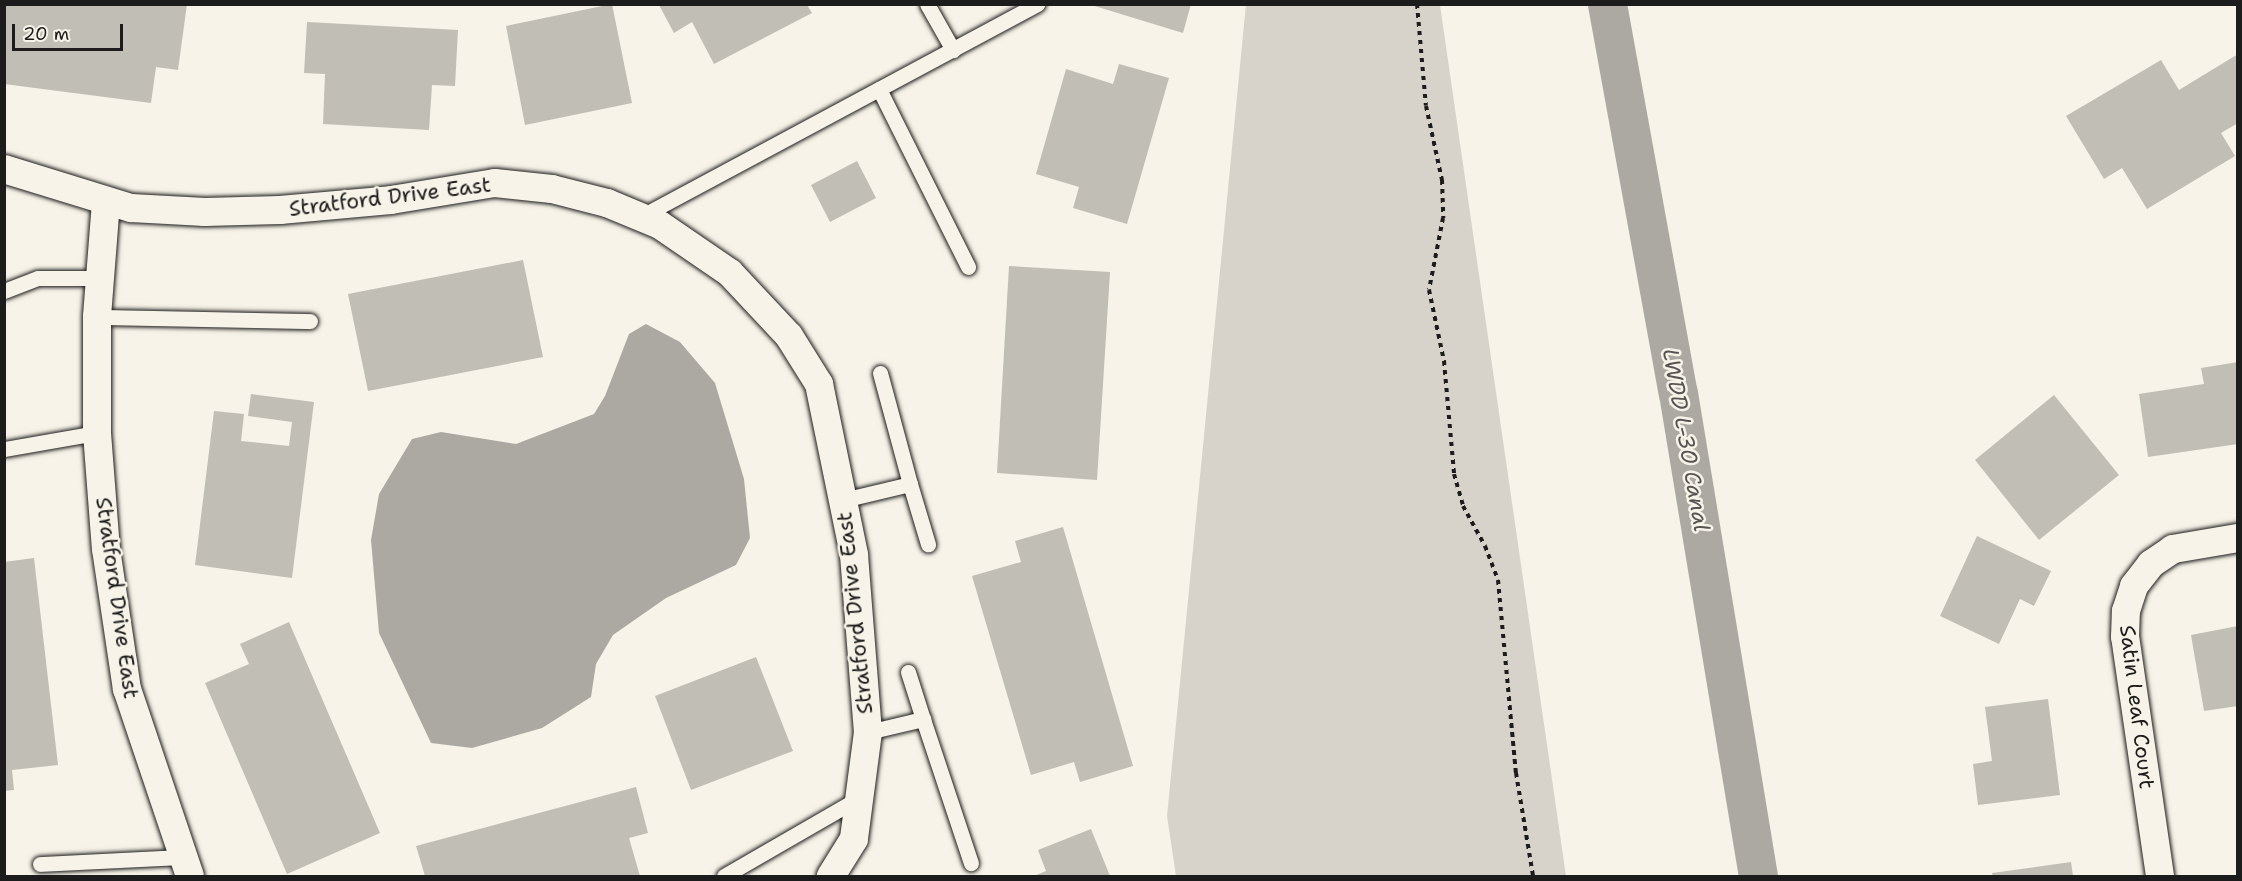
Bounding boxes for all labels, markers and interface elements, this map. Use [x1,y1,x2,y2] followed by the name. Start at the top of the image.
[15,12,126,50] scale bar
[23,22,69,46] text: 20 m
[288,172,492,222] street label: Stratford Drive East
[1657,347,1715,533] water label: LWDD L-30 Canal
[90,496,144,700] street label: Stratford Drive East
[832,511,878,715] street label: Stratford Drive East
[2114,624,2160,790] street label: Satin Leaf Court

